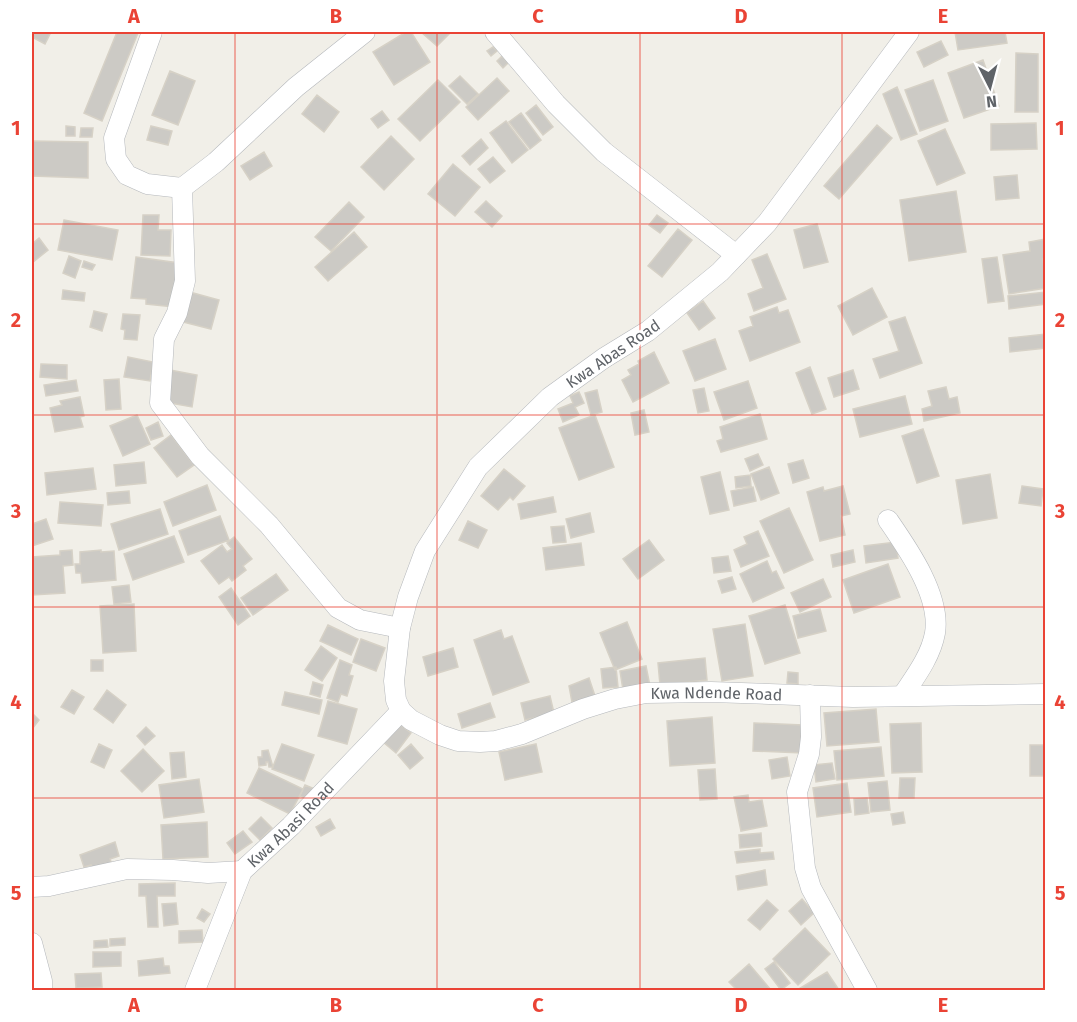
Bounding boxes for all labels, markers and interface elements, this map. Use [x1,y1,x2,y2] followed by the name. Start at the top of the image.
[127,4,141,28] text: A
[330,4,342,28] text: B
[532,4,544,28] text: C
[734,4,748,28] text: D
[938,4,948,28] text: E
[960,57,1020,117] north arrow
[985,91,998,111] text: N
[11,116,21,140] text: 1
[1055,116,1065,140] text: 1
[11,308,21,332] text: 2
[1055,308,1065,332] text: 2
[562,316,664,392] street label: Kwa Abas Road
[10,499,21,523] text: 3
[1054,499,1065,523] text: 3
[650,682,783,704] street label: Kwa Ndende Road
[10,690,22,714] text: 4
[1054,690,1066,714] text: 4
[243,778,338,871] street label: Kwa Abasi Road
[11,881,22,905] text: 5
[1055,881,1066,905] text: 5
[127,993,141,1017] text: A
[330,993,342,1017] text: B
[532,993,544,1017] text: C
[734,993,748,1017] text: D
[938,993,948,1017] text: E

